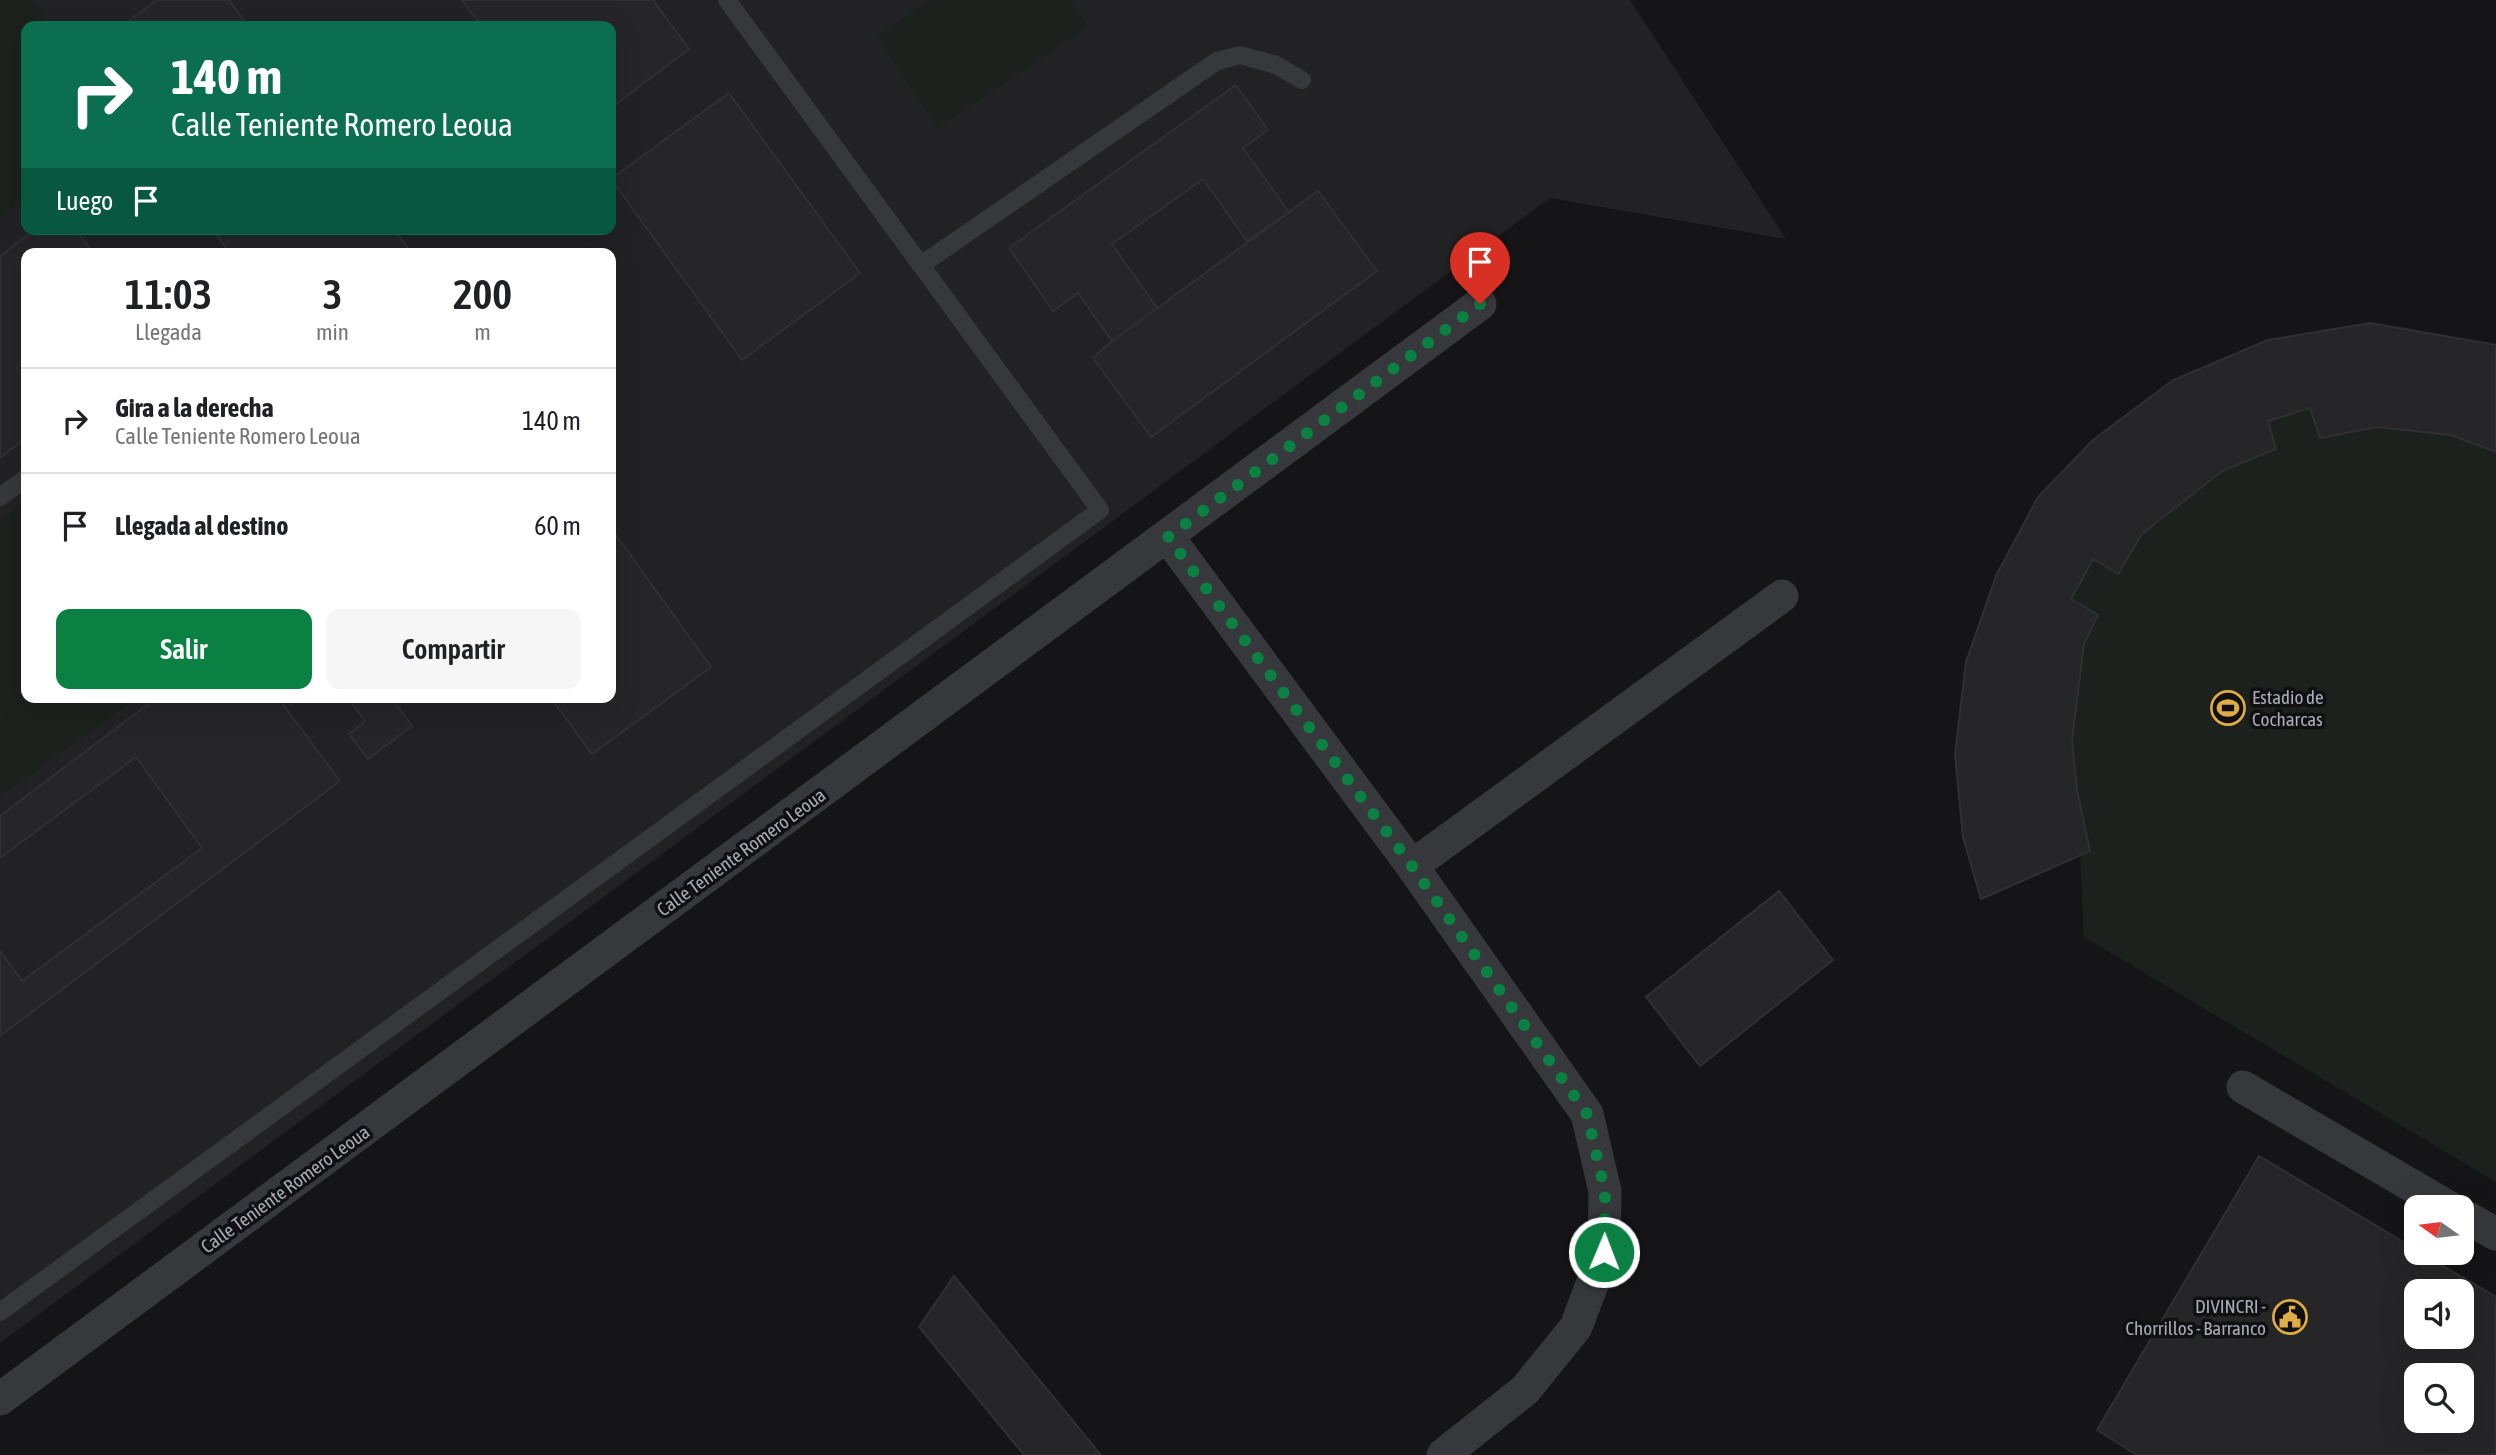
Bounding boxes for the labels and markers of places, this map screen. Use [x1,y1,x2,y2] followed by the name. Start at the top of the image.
[1450,232,1510,304] pin
[2252,686,2324,730] place label: Estadio de Cocharcas
[2209,689,2247,727] sports icon: Estadio de Cocharcas
[2126,1295,2266,1339] place label: DIVINCRI - Chorrillos - Barranco
[2271,1298,2309,1336] public building icon: DIVINCRI - Chorrillos - Barranco

